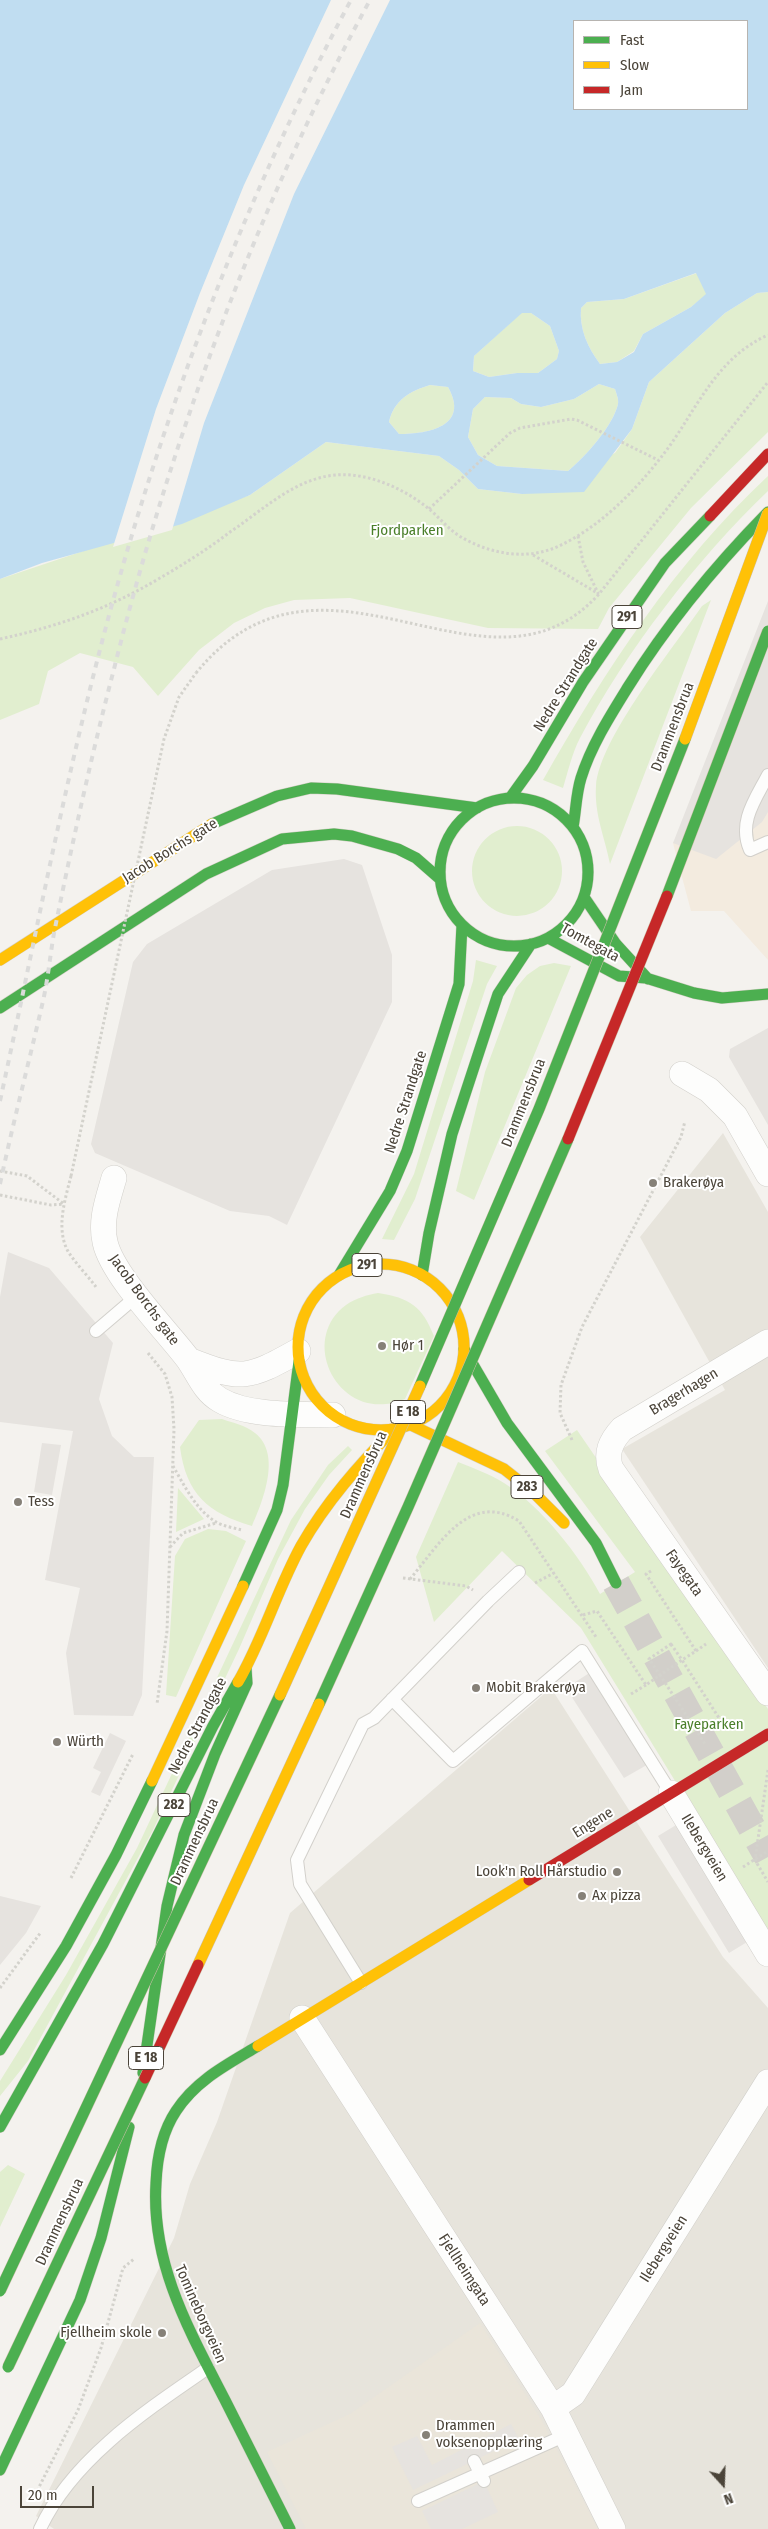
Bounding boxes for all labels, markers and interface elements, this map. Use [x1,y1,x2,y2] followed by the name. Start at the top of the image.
[573,20,748,110] legend
[620,31,644,49] text: Fast
[620,56,649,74] text: Slow
[620,81,643,99] text: Jam
[370,522,444,540] park label: Fjordparken
[612,606,642,628] road number: 291
[530,635,602,735] street label: Nedre Strandgate
[648,680,698,774] street label: Drammensbrua
[119,815,221,887] street label: Jacob Borchs gate
[558,920,622,966] street label: Tomtegata
[381,1048,431,1156] street label: Nedre Strandgate
[498,1056,550,1150] street label: Drammensbrua
[663,1174,724,1192] place label: Brakerøya
[647,1177,659,1189] marker: Brakerøya
[105,1251,183,1349] street label: Jacob Borchs gate
[352,1254,382,1276] road number: 291
[392,1337,424,1355] place label: Hør 1
[376,1340,388,1352] marker: Hør 1
[646,1364,722,1420] street label: Bragerhagen
[390,1400,426,1424] road number: E 18
[337,1428,391,1522] street label: Drammensbrua
[511,1475,543,1498] road number: 283
[28,1493,54,1511] place label: Tess
[12,1496,24,1508] marker: Tess
[661,1546,707,1600] street label: Fayegata
[165,1675,231,1777] street label: Nedre Strandgate
[486,1679,586,1697] place label: Mobit Brakerøya
[470,1682,482,1694] marker: Mobit Brakerøya
[674,1716,744,1734] park label: Fayeparken
[67,1733,104,1751] place label: Würth
[51,1736,63,1748] marker: Würth
[158,1794,190,1816] road number: 282
[167,1796,223,1888] street label: Drammensbrua
[569,1804,617,1842] street label: Engene
[677,1811,731,1885] street label: Ilebergveien
[476,1863,607,1881] place label: Look'n Roll Hårstudio
[611,1866,623,1878] marker: Look'n Roll Hårstudio
[592,1887,641,1905] place label: Ax pizza
[576,1890,588,1902] marker: Ax pizza
[128,2046,164,2070] road number: E 18
[32,2176,88,2268] street label: Drammensbrua
[636,2212,692,2286] street label: Ilebergveien
[434,2231,494,2309] street label: Fjellheimgata
[170,2262,230,2366] street label: Tomineborgveien
[60,2324,152,2342] place label: Fjellheim skole
[156,2327,168,2339] marker: Fjellheim skole
[436,2417,542,2452] place label: Drammen voksenopplæring
[420,2429,432,2441] marker: Drammen voksenopplæring
[698,2459,748,2509] north arrow
[22,2476,96,2508] scale bar
[28,2486,58,2504] text: 20 m
[721,2489,735,2508] text: N

